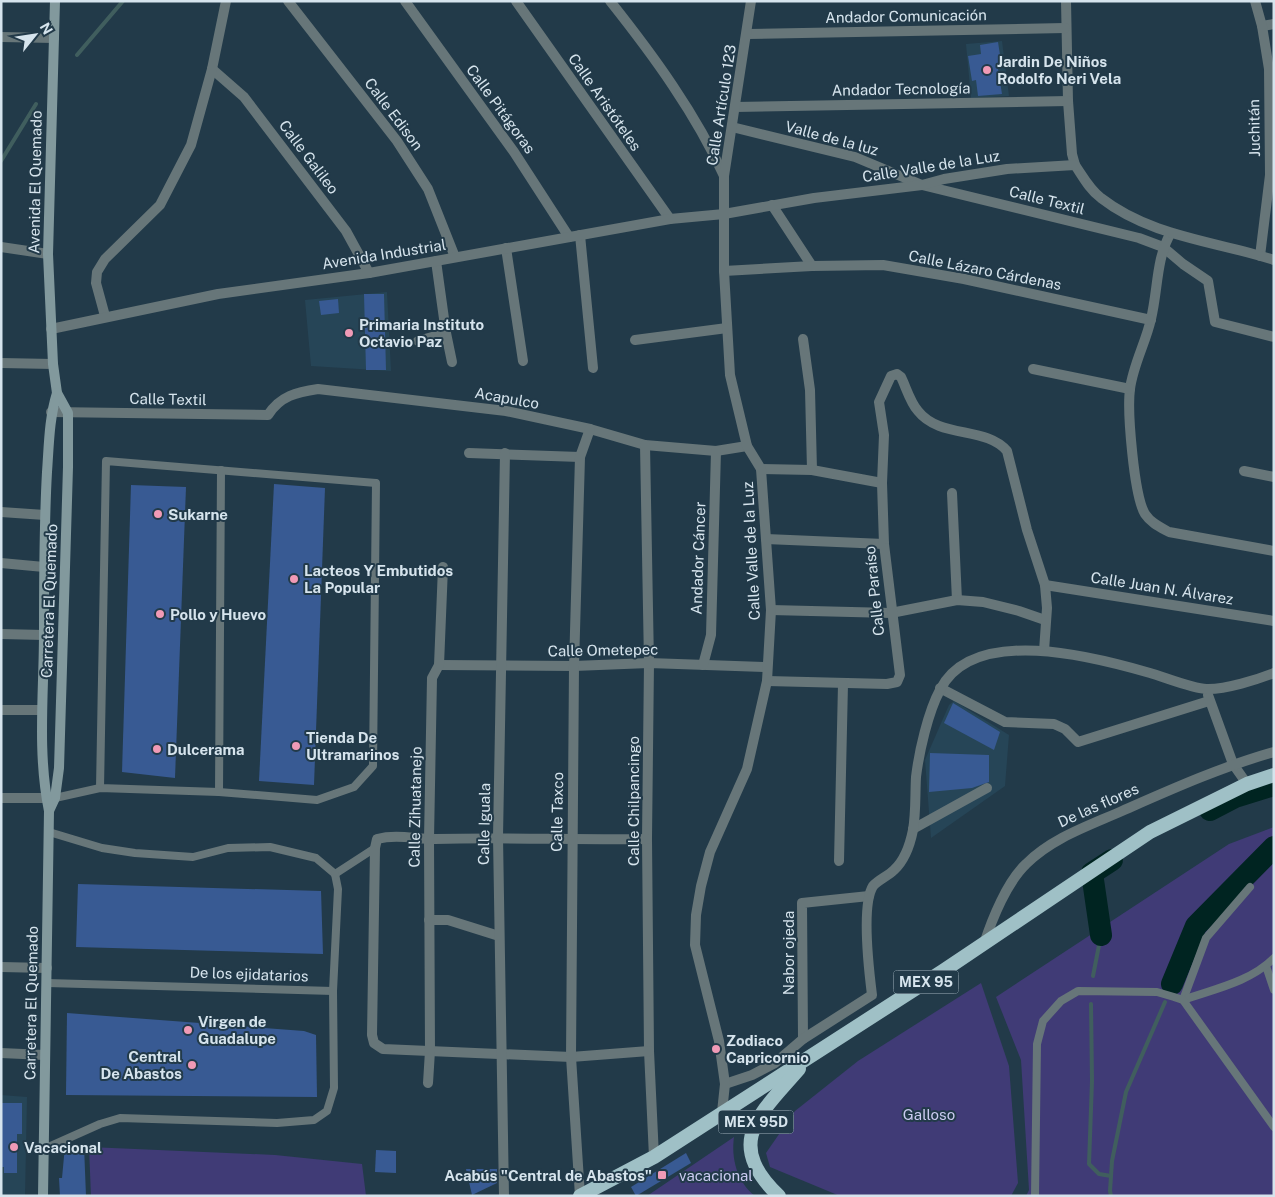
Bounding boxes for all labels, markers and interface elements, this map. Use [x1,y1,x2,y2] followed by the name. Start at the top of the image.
[825,6,987,26] street label: Andador Comunicación
[10,10,60,60] north arrow
[37,20,56,37] text: N
[703,43,739,167] street label: Calle Artículo 123
[565,50,645,154] street label: Calle Aristóteles
[997,53,1121,87] place label: Jardin De Niños Rodolfo Neri Vela
[463,61,539,157] street label: Calle Pitágoras
[981,64,993,76] marker: Jardin De Niños Rodolfo Neri Vela
[361,75,427,153] street label: Calle Edison
[831,79,971,99] street label: Andador Tecnología
[1245,99,1263,157] street label: Juchitán
[25,110,45,254] street label: Avenida El Quemado
[276,117,342,197] street label: Calle Galileo
[784,117,880,159] street label: Valle de la luz
[861,147,1001,185] street label: Calle Valle de la Luz
[1007,182,1087,218] street label: Calle Textil
[321,236,447,272] street label: Avenida Industrial
[907,247,1063,293] street label: Calle Lázaro Cárdenas
[359,316,485,350] place label: Primaria Instituto Octavio Paz
[343,327,355,339] marker: Primaria Instituto Octavio Paz
[473,384,541,412] street label: Acapulco
[129,390,207,408] street label: Calle Textil
[739,481,763,621] street label: Calle Valle de la Luz
[688,501,708,615] street label: Andador Cáncer
[168,506,228,523] place label: Sukarne
[152,508,164,520] marker: Sukarne
[38,524,60,678] street label: Carretera El Quemado
[861,545,887,637] street label: Calle Paraíso
[304,562,453,596] place label: Lacteos Y Embutidos La Popular
[1089,568,1235,608] street label: Calle Juan N. Álvarez
[288,573,300,585] marker: Lacteos Y Embutidos La Popular
[170,606,266,623] place label: Pollo y Huevo
[154,608,166,620] marker: Pollo y Huevo
[547,641,659,659] street label: Calle Ometepec
[306,729,400,763] place label: Tienda De Ultramarinos
[625,736,642,866] street label: Calle Chilpancingo
[290,740,302,752] marker: Tienda De Ultramarinos
[167,741,244,758] place label: Dulcerama
[151,743,163,755] marker: Dulcerama
[405,746,425,868] street label: Calle Zihuatanejo
[548,772,566,852] street label: Calle Taxco
[1055,780,1141,830] street label: De las flores
[475,783,493,865] street label: Calle Iguala
[780,911,797,995] street label: Nabor ojeda
[21,926,41,1080] street label: Carretera El Quemado
[189,963,309,985] street label: De los ejidatarios
[894,970,958,994] road number: MEX 95
[198,1013,276,1047] place label: Virgen de Guadalupe
[182,1024,194,1036] marker: Virgen de Guadalupe
[726,1032,809,1066] place label: Zodiaco Capricornio
[710,1043,722,1055] marker: Zodiaco Capricornio
[100,1048,182,1082] place label: Central De Abastos
[186,1059,198,1071] marker: Central De Abastos
[903,1106,955,1123] park label: Galloso
[718,1110,794,1134] road number: MEX 95D
[24,1139,102,1156] place label: Vacacional
[8,1141,20,1153] marker: Vacacional
[444,1167,652,1184] place label: Acabús "Central de Abastos"
[679,1167,753,1184] park label: vacacional
[656,1169,668,1181] marker: Acabús "Central de Abastos"

